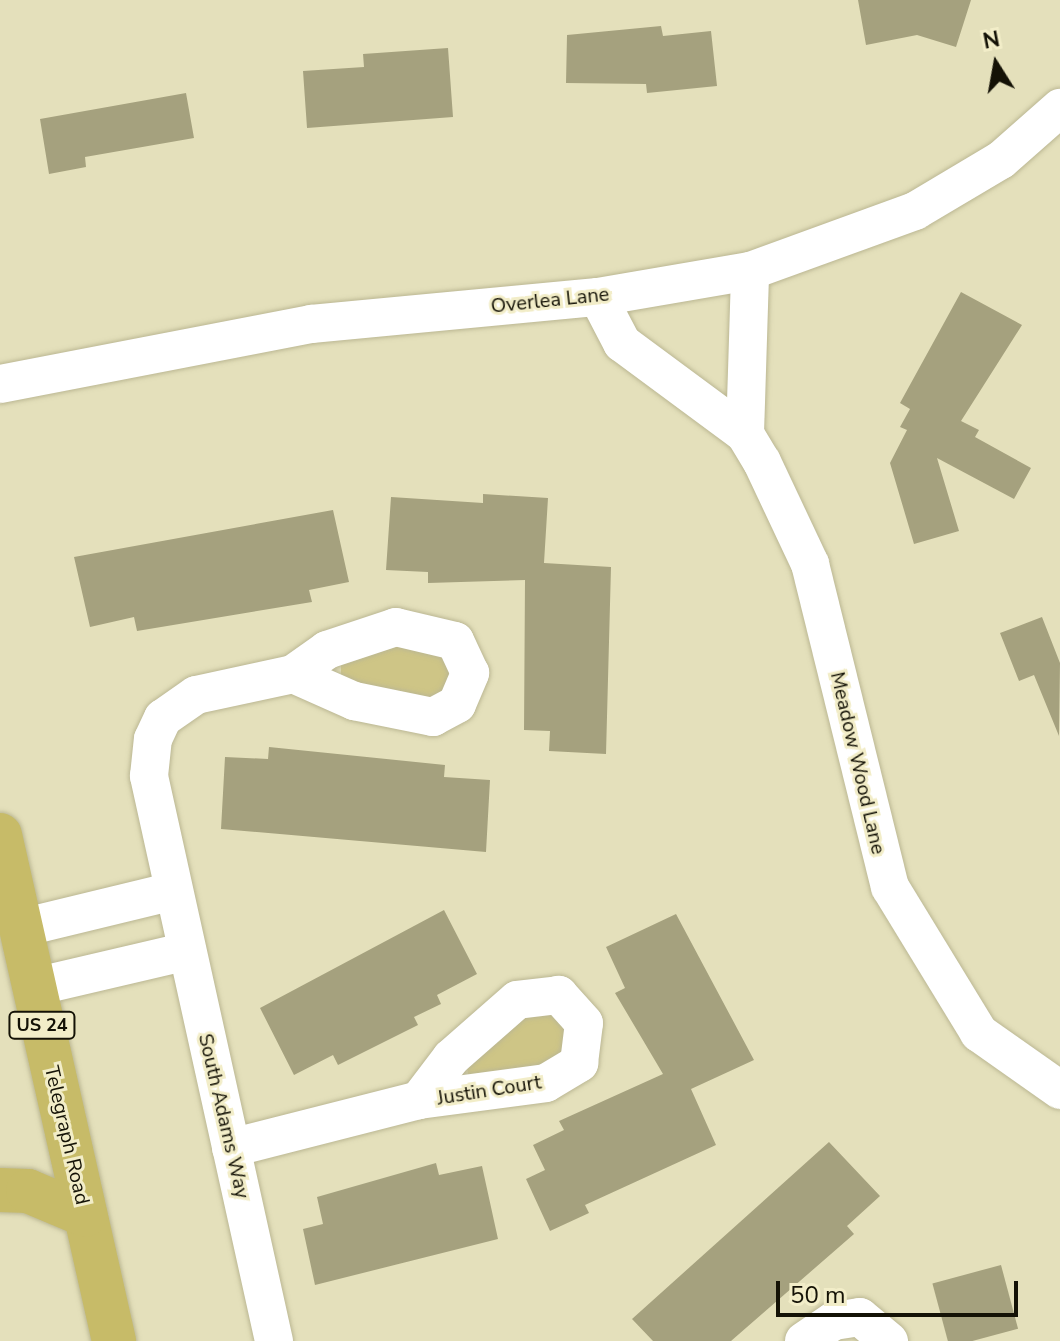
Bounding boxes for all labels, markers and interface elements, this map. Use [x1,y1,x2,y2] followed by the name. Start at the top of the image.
[956,24,1036,104] north arrow
[980,24,1002,57] text: N
[490,282,610,318] street label: Overlea Lane
[825,670,891,856] street label: Meadow Wood Lane
[8,1011,76,1039] road number: US 24
[193,1031,255,1201] street label: South Adams Way
[39,1063,95,1207] street label: Telegraph Road
[435,1070,543,1110] street label: Justin Court
[780,1265,1022,1315] scale bar
[790,1279,846,1311] text: 50 m

